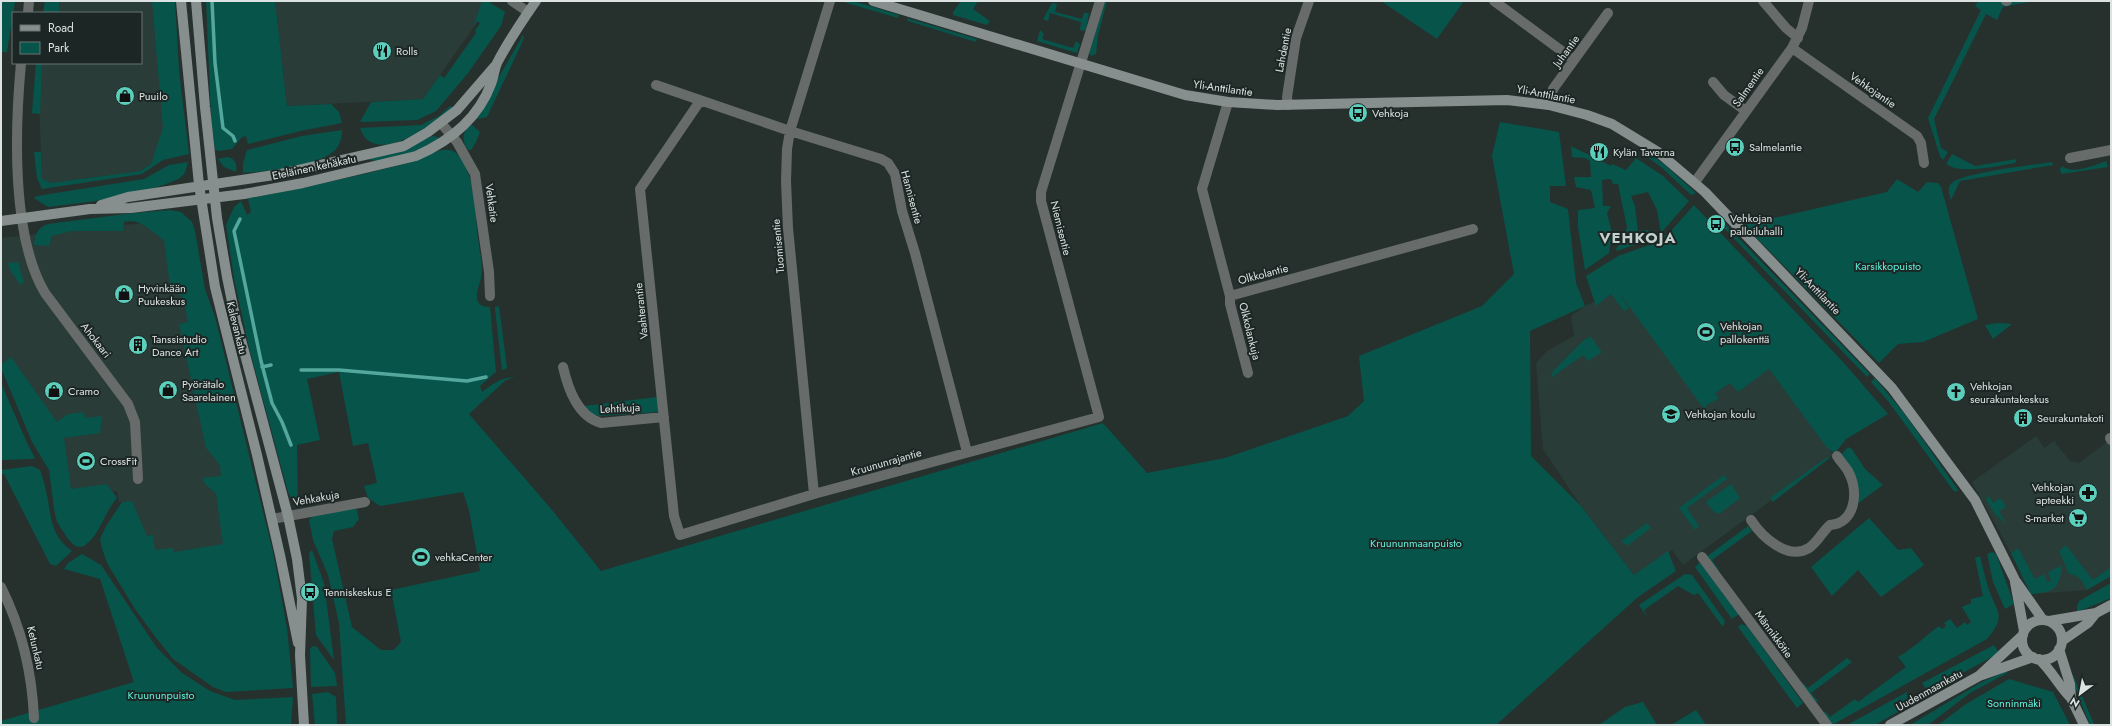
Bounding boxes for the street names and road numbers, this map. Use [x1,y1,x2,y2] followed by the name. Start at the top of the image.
[1271,26,1295,74] street label: Lahdentie
[1548,31,1583,72] street label: Juhantie
[1729,64,1768,110] street label: Salmentie
[1847,68,1900,112] street label: Vehkojantie
[1192,76,1254,100] street label: Yli-Anttilantie
[1515,80,1577,108] street label: Yli-Anttilantie
[270,150,358,184] street label: Eteläinen kehäkatu
[897,169,927,226] street label: Hannisentie
[481,183,503,224] street label: Vehkatie
[1047,199,1076,257] street label: Niemisentie
[768,218,788,274] street label: Tuomisentie
[1236,260,1290,288] street label: Olkkolantie
[1791,264,1845,318] street label: Yli-Anttilantie
[630,282,652,340] street label: Vaahterantie
[223,300,251,356] street label: Kalevankatu
[1235,300,1265,362] street label: Olkkolankuja
[77,319,115,361] street label: Ahokaari
[599,399,641,417] street label: Lehtikuja
[849,444,924,480] street label: Kruununrajantie
[292,486,340,510] street label: Vehkakuja
[1751,607,1797,661] street label: Männikkötie
[23,625,49,671] street label: Ketunkatu
[1893,665,1965,715] street label: Uudenmaankatu

